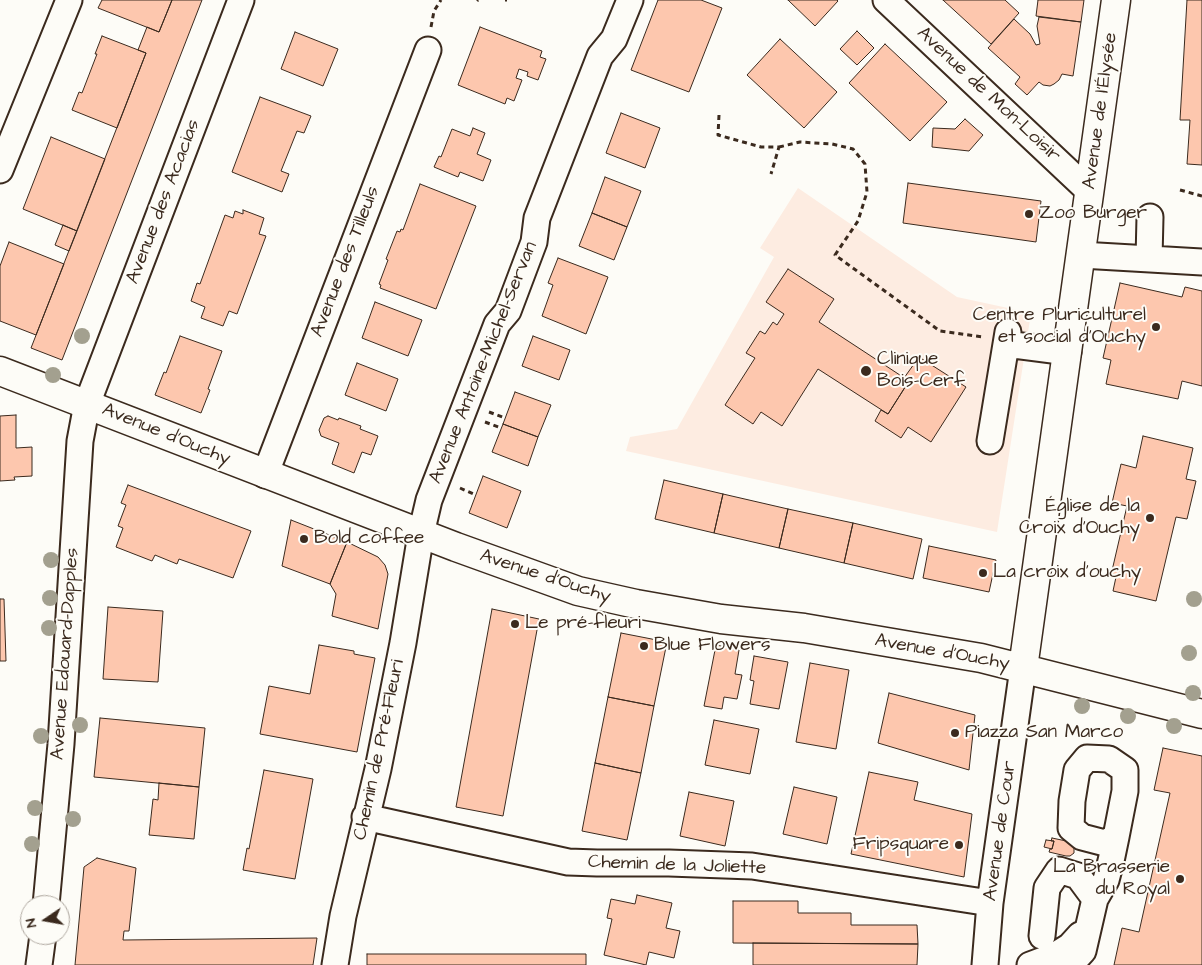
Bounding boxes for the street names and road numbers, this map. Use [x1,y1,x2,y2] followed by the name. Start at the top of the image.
[911,22,1065,168] street label: Avenue de Mon-Loisir
[1079,31,1123,191] street label: Avenue de l'Élysée
[122,116,206,288] street label: Avenue des Acacias
[307,183,385,341] street label: Avenue des Tilleuls
[425,239,543,487] street label: Avenue Antoine-Michel-Servan
[98,399,234,471] street label: Avenue d'Ouchy
[477,545,613,609] street label: Avenue d'Ouchy
[47,547,85,761] street label: Avenue Edouard-Dapples
[873,630,1011,676] street label: Avenue d'Ouchy
[350,658,410,842] street label: Chemin de Pré-Fleuri
[980,759,1022,903] street label: Avenue de Cour
[587,851,767,881] street label: Chemin de la Joliette

